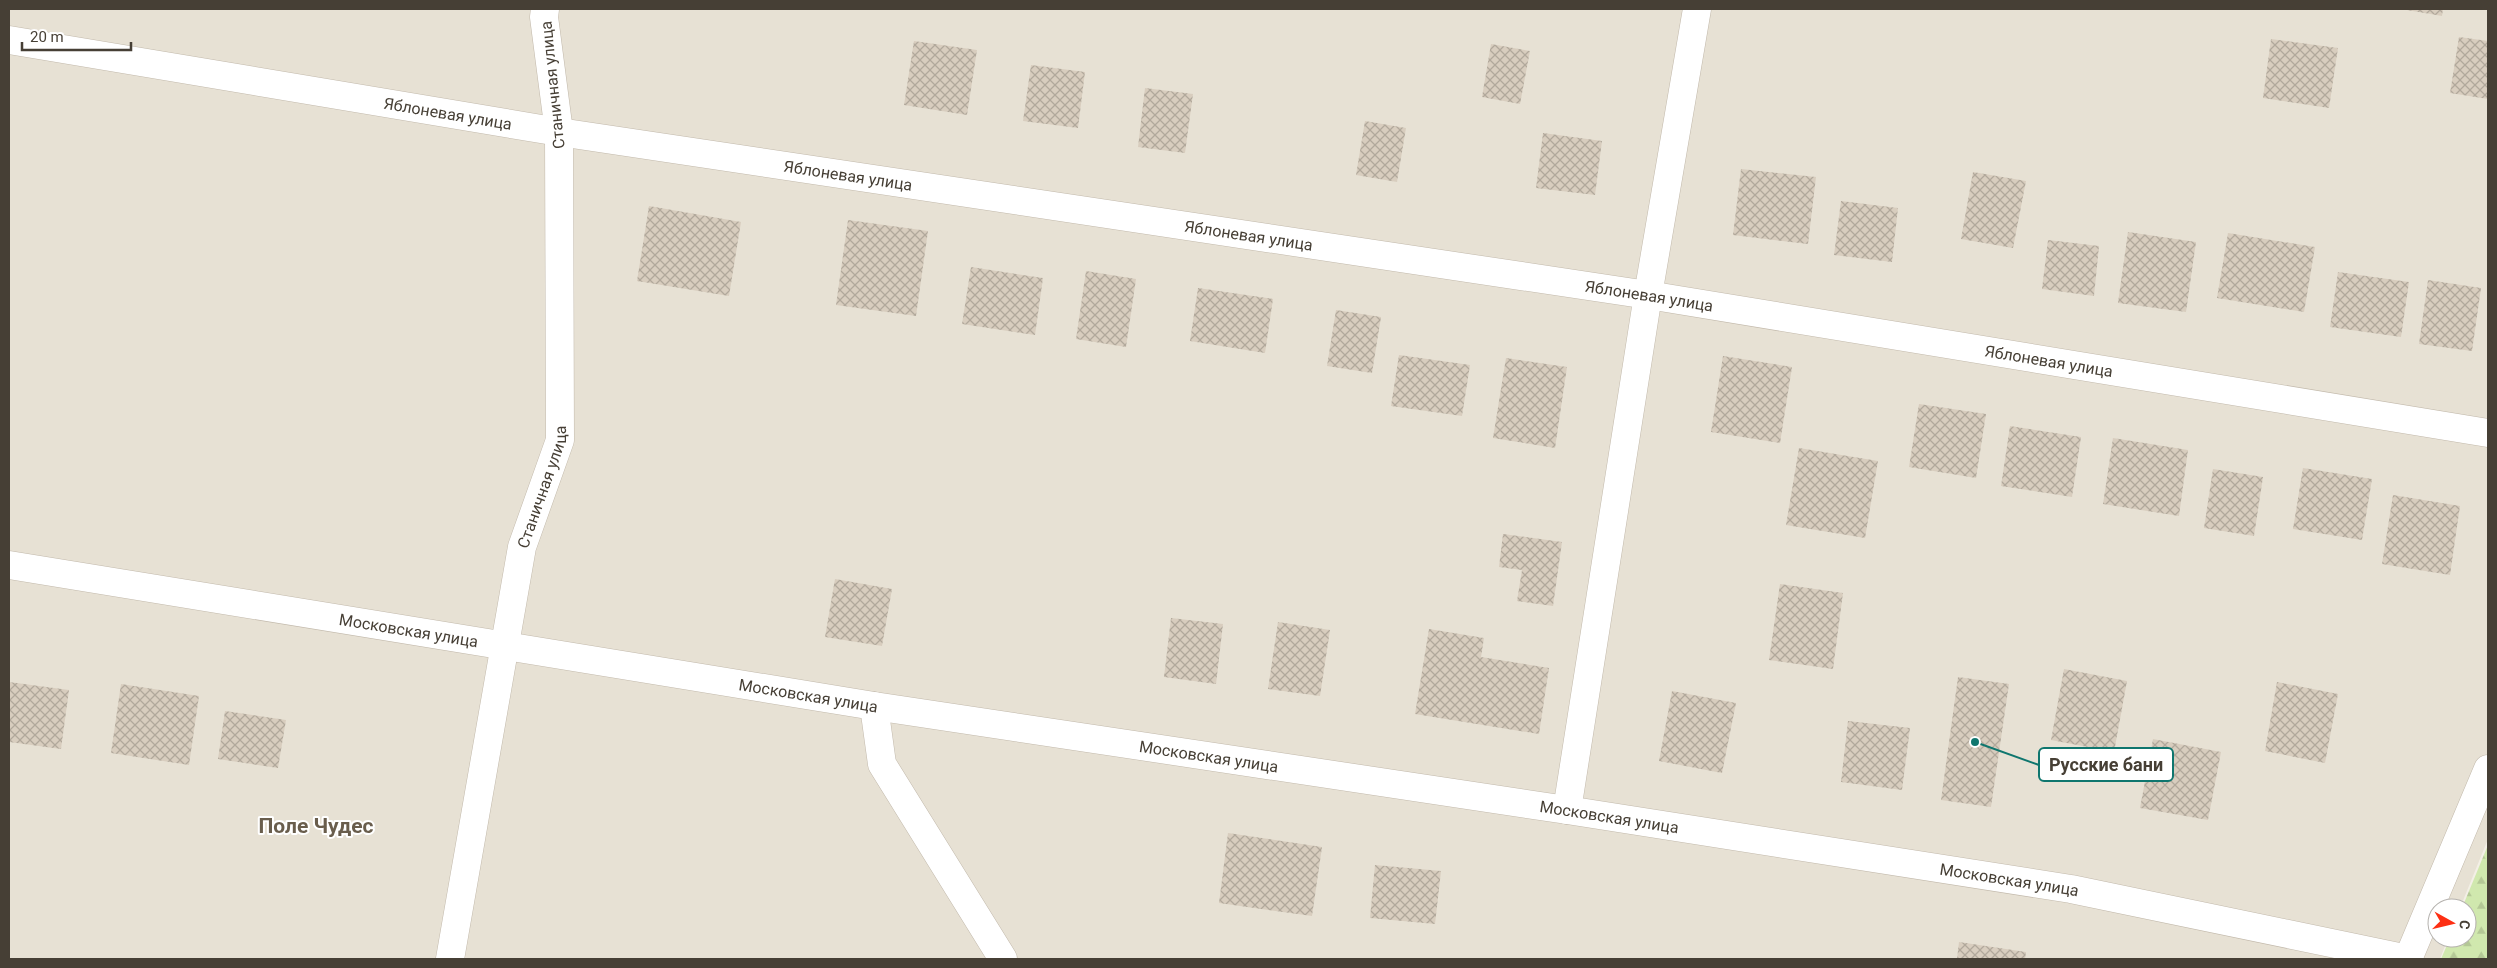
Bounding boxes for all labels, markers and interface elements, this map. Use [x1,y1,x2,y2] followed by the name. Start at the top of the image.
[22,20,131,52] scale bar
[536,20,569,150] street label: Станичная улица
[30,28,64,46] text: 20 m
[382,94,513,134] street label: Яблоневая улица
[783,157,914,195] street label: Яблоневая улица
[1183,217,1314,255] street label: Яблоневая улица
[1584,277,1715,316] street label: Яблоневая улица
[1983,341,2114,381] street label: Яблоневая улица
[513,426,570,551] street label: Станичная улица
[338,610,480,651] street label: Московская улица
[737,675,879,716] street label: Московская улица
[1138,737,1280,777] street label: Московская улица
[2039,748,2173,781] callout: Русские бани
[2049,754,2163,775] text: Русские бани
[1538,797,1680,837] street label: Московская улица
[258,814,374,838] district label: Поле Чудес
[1938,860,2081,900] street label: Московская улица
[2427,898,2477,948] north arrow
[2456,919,2473,930] text: С

